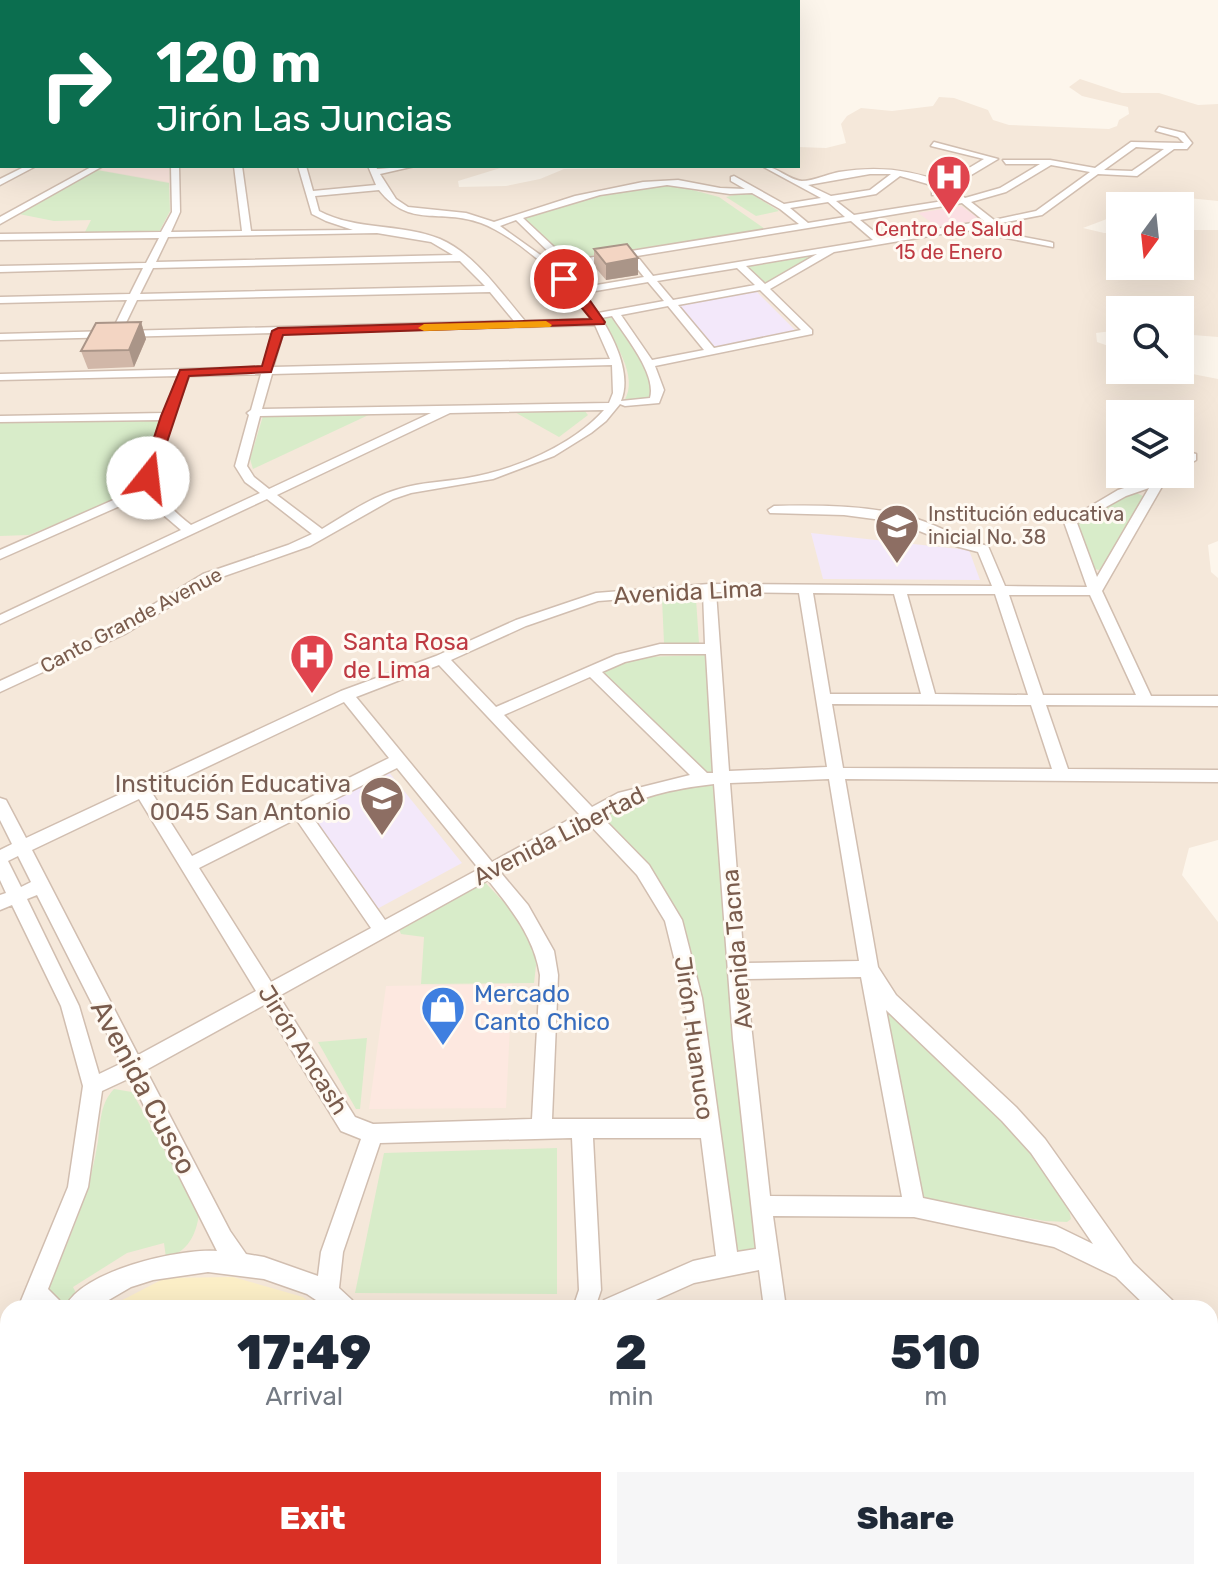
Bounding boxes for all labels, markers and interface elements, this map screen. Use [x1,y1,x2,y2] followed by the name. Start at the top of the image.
[156,30,322,96] text: 120 m
[24,32,128,136] icon: right
[156,97,452,140] text: Jirón Las Juncias
[925,153,973,216] hospital icon: Centro de Salud 15 de Enero
[1106,192,1194,280] north arrow
[1106,192,1194,488] map controls
[875,217,1023,264] place label: Centro de Salud 15 de Enero
[530,245,598,313] pin
[542,257,586,301] icon: arrive
[1106,296,1194,384] button: search
[1106,400,1194,488] button: layers
[106,436,190,520] position arrow
[873,502,921,565] school or university icon: Institución educativa inicial No. 38
[928,502,1124,549] place label: Institución educativa inicial No. 38
[36,562,226,678] street label: Canto Grande Avenue
[613,574,763,610] street label: Avenida Lima
[343,628,469,684] place label: Santa Rosa de Lima
[288,632,336,695] hospital icon: Santa Rosa de Lima
[115,770,351,826] place label: Institución Educativa 0045 San Antonio
[358,774,406,837] school or university icon: Institución Educativa 0045 San Antonio
[469,781,649,891] street label: Avenida Libertad
[716,868,758,1030] street label: Avenida Tacna
[669,954,719,1122] street label: Jirón Huanuco
[252,980,354,1120] street label: Jirón Ancash
[474,980,610,1036] place label: Mercado Canto Chico
[419,984,467,1047] shop icon: Mercado Canto Chico
[84,994,203,1180] street label: Avenida Cusco
[237,1324,371,1381] text: 17:49
[615,1324,647,1381] text: 2
[890,1324,981,1381] text: 510
[265,1381,343,1412] text: Arrival
[608,1381,653,1412] text: min
[924,1381,947,1412] text: m
[24,1472,601,1564] button: Exit
[617,1472,1194,1564] button: Share

